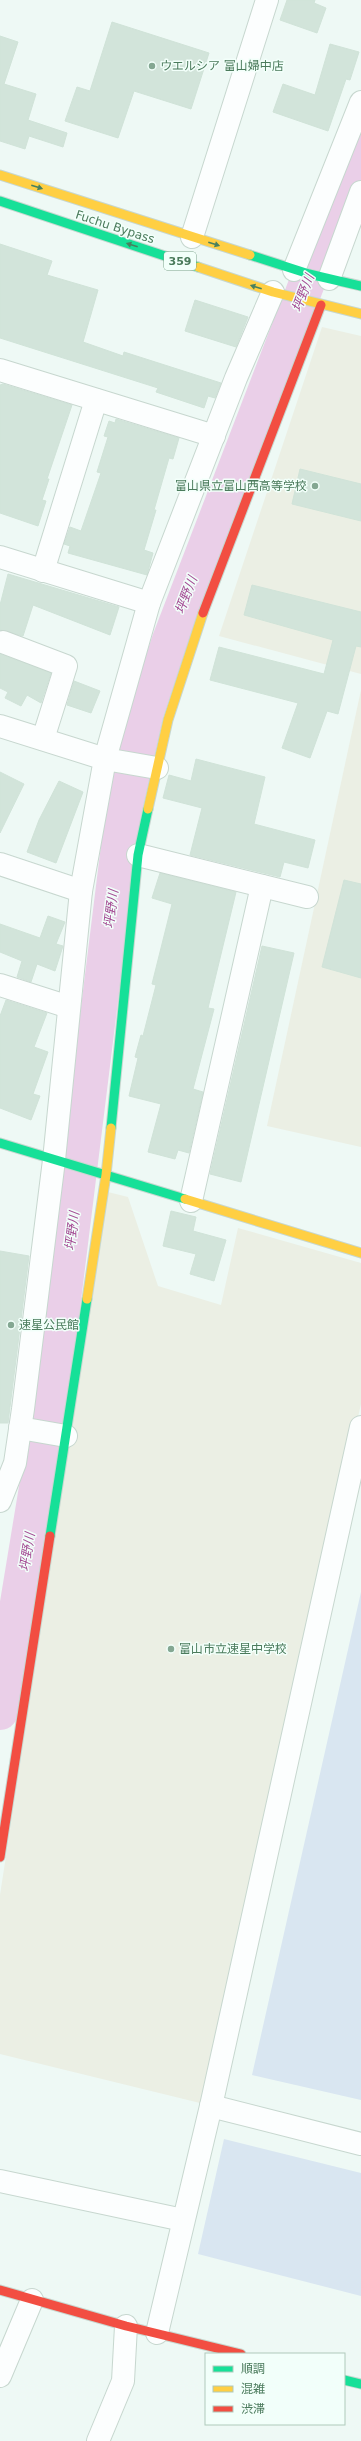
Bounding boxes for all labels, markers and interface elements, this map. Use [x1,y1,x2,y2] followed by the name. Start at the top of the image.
[160,59,284,73] place label: ウエルシア 富山婦中店
[147,61,157,71] marker: ウエルシア 富山婦中店
[31,184,43,190] one-way arrow
[74,208,156,246] street label: Fuchu Bypass
[209,241,221,247] one-way arrow
[126,242,138,248] one-way arrow
[164,252,196,270] road number: 359
[289,270,318,314] water label: 坪野川
[249,283,261,289] one-way arrow
[175,479,307,493] place label: 富山県立富山西高等学校
[310,481,320,491] marker: 富山県立富山西高等学校
[172,572,201,616] water label: 坪野川
[101,887,121,929] water label: 坪野川
[62,1209,82,1251] water label: 坪野川
[19,1318,79,1332] place label: 速星公民館
[6,1320,16,1330] marker: 速星公民館
[17,1530,38,1572] water label: 坪野川
[179,1642,287,1656] place label: 富山市立速星中学校
[166,1644,176,1654] marker: 富山市立速星中学校
[205,2353,345,2425] legend
[241,2362,265,2376] text: 順調
[241,2382,265,2396] text: 混雑
[241,2402,265,2416] text: 渋滞

